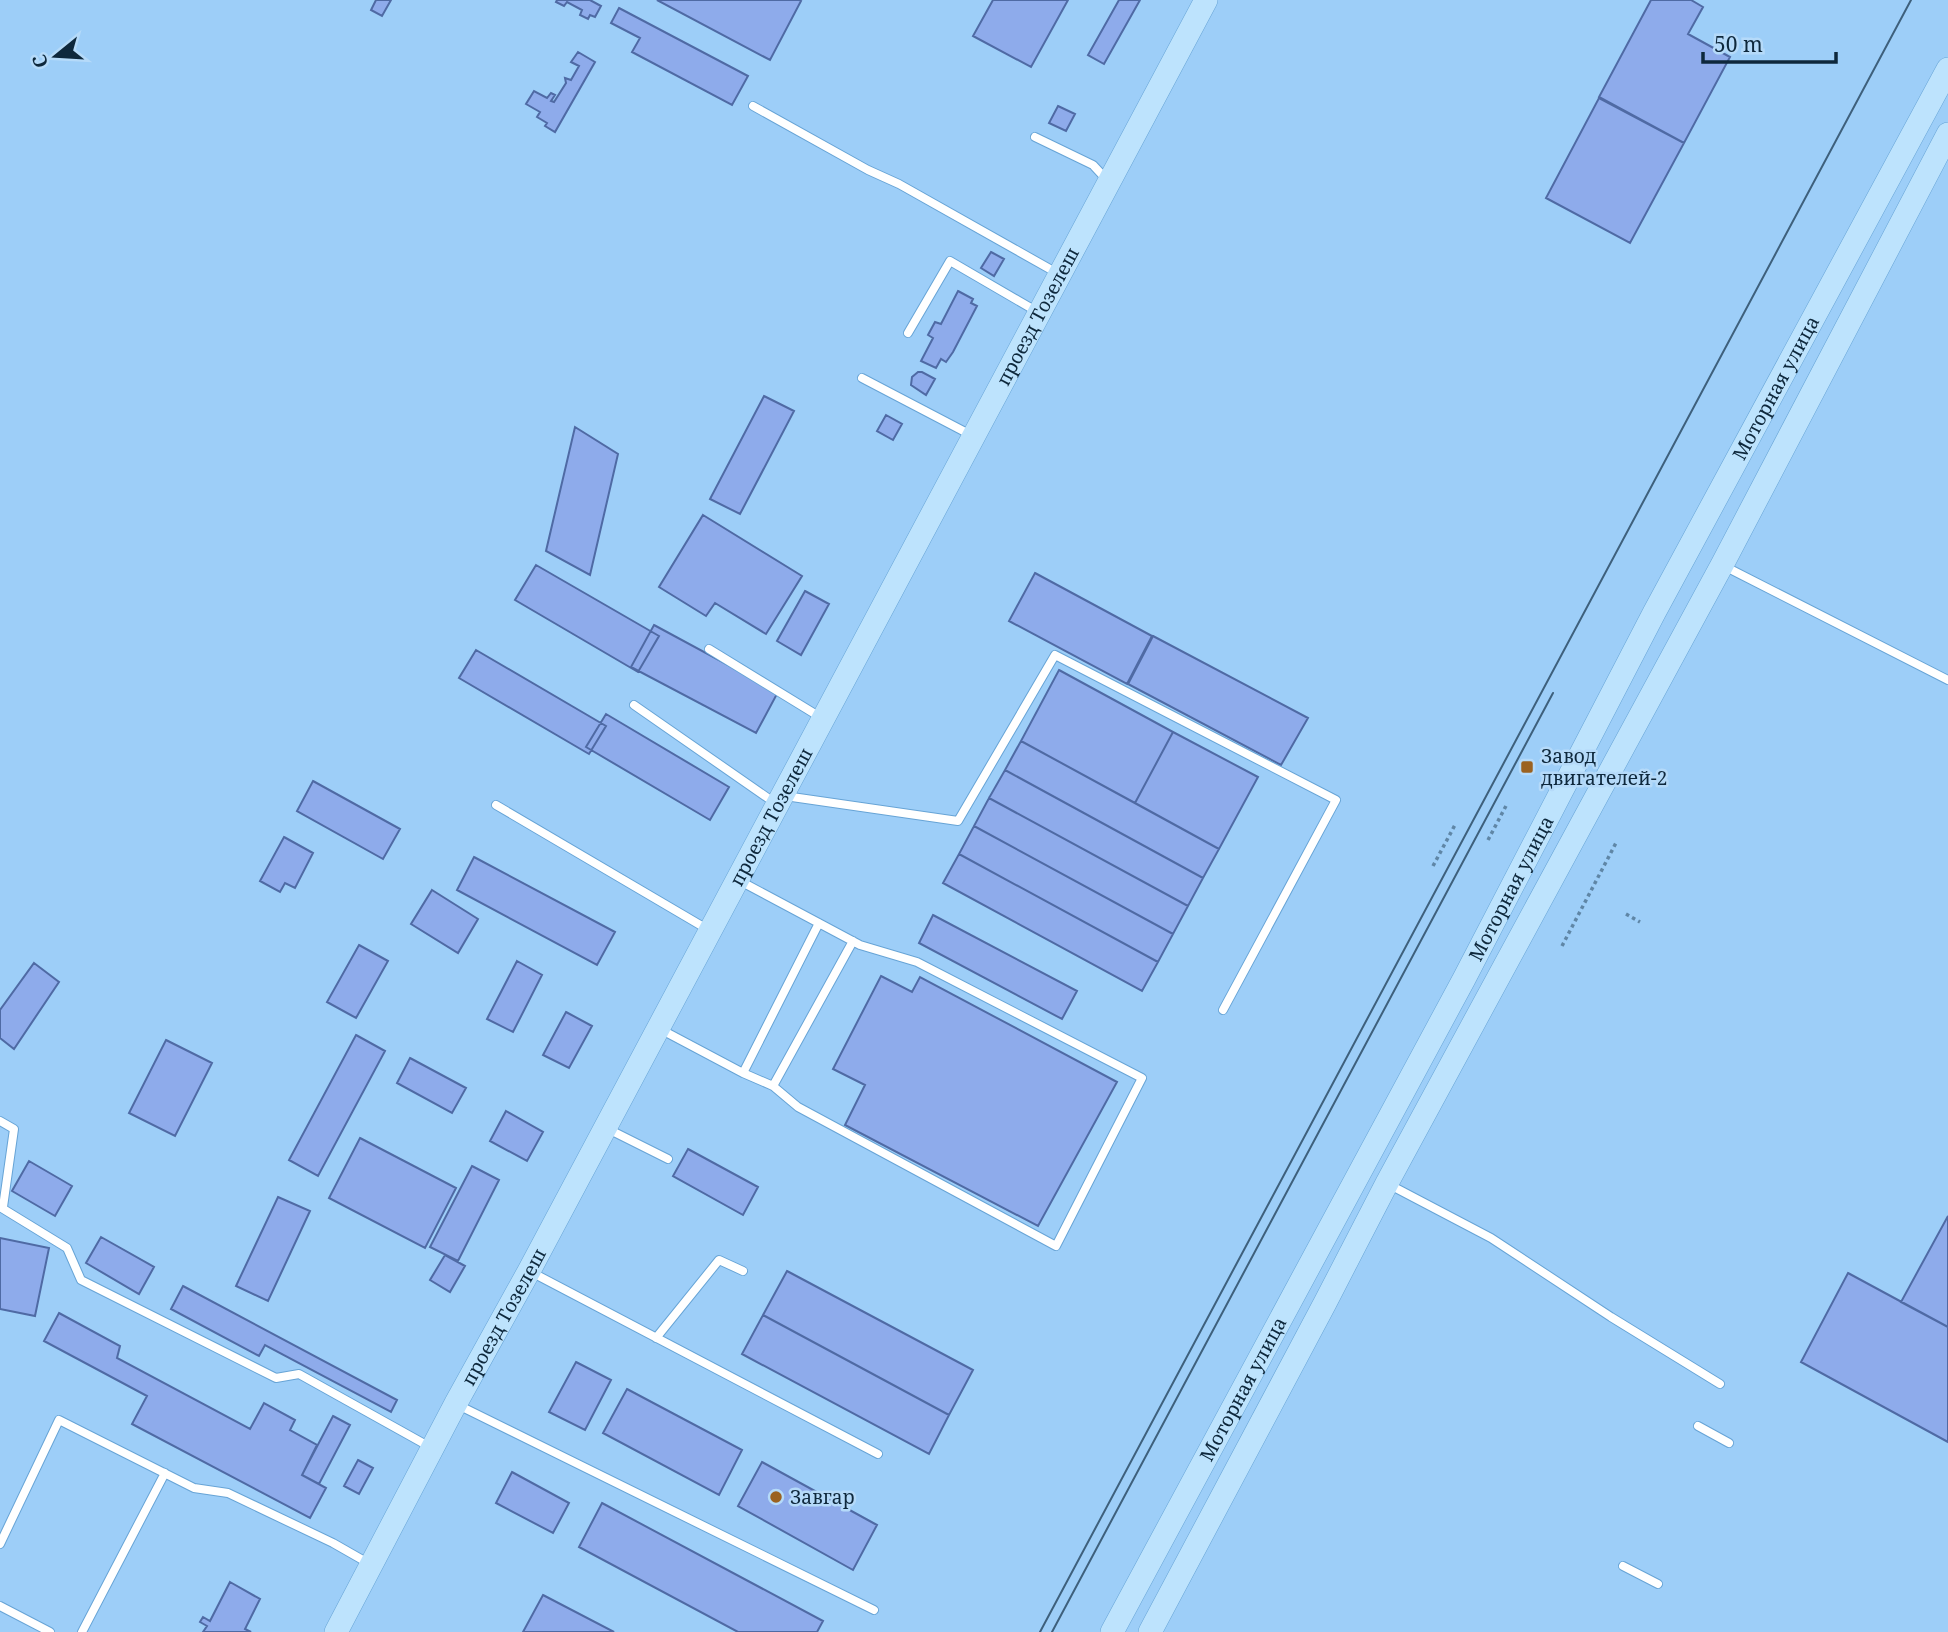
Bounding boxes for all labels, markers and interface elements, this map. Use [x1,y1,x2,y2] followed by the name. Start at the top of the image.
[21,21,91,91] north arrow
[1703,21,1836,65] scale bar
[1714,30,1763,58] text: 50 m
[26,51,54,71] text: С
[990,243,1085,390] street label: проезд Тозелеш
[1726,311,1825,465] street label: Моторная улица
[723,743,818,891] street label: проезд Тозелеш
[1541,743,1667,791] place label: Завод двигателей-2
[1519,759,1535,775] marker: Завод двигателей-2
[1463,811,1560,965] street label: Моторная улица
[455,1243,552,1390] street label: проезд Тозелеш
[1193,1312,1292,1466] street label: Моторная улица
[790,1484,855,1510] place label: Завгар
[768,1489,784,1505] marker: Завгар

